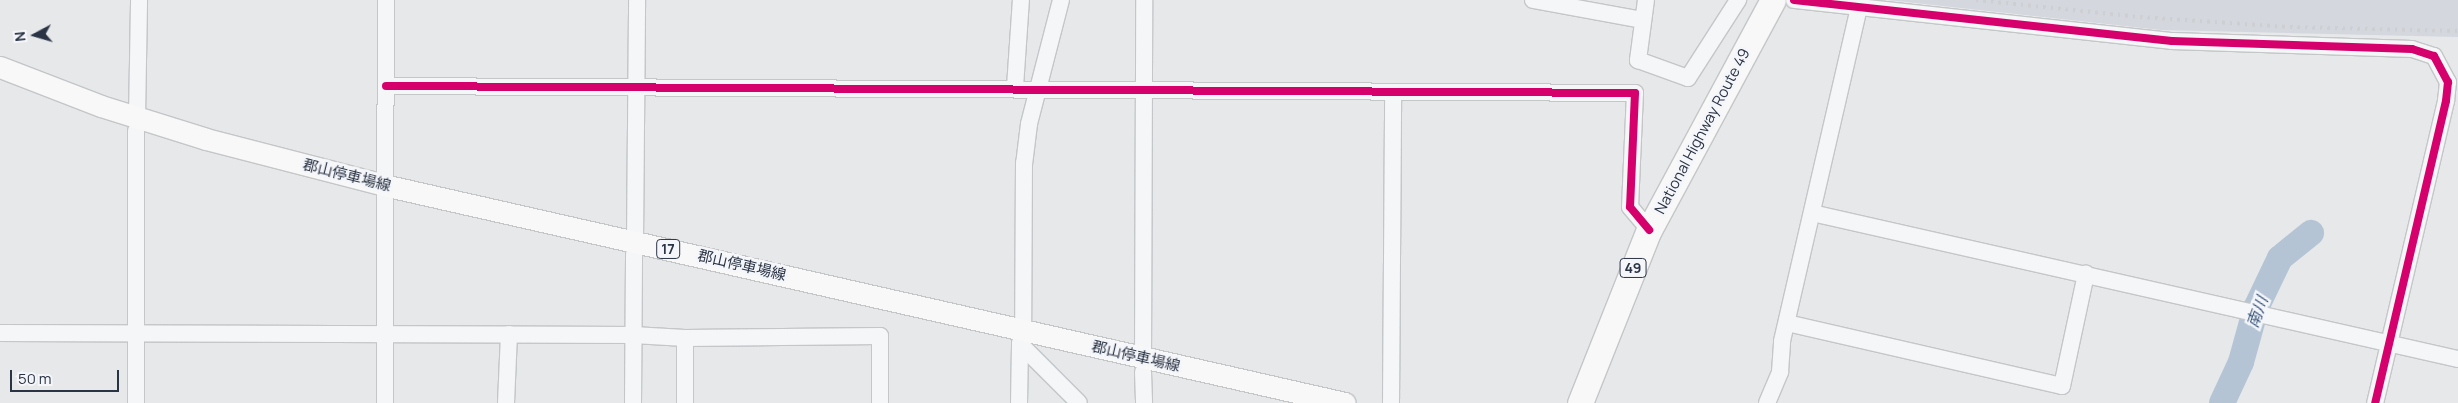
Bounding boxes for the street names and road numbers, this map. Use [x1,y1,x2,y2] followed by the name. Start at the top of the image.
[1651,45,1753,217] street label: National Highway Route 49
[301,155,393,195] street label: 郡山停車場線
[656,238,680,260] road number: 17
[696,246,788,284] street label: 郡山停車場線
[1619,256,1647,280] road number: 49
[1090,337,1182,375] street label: 郡山停車場線

